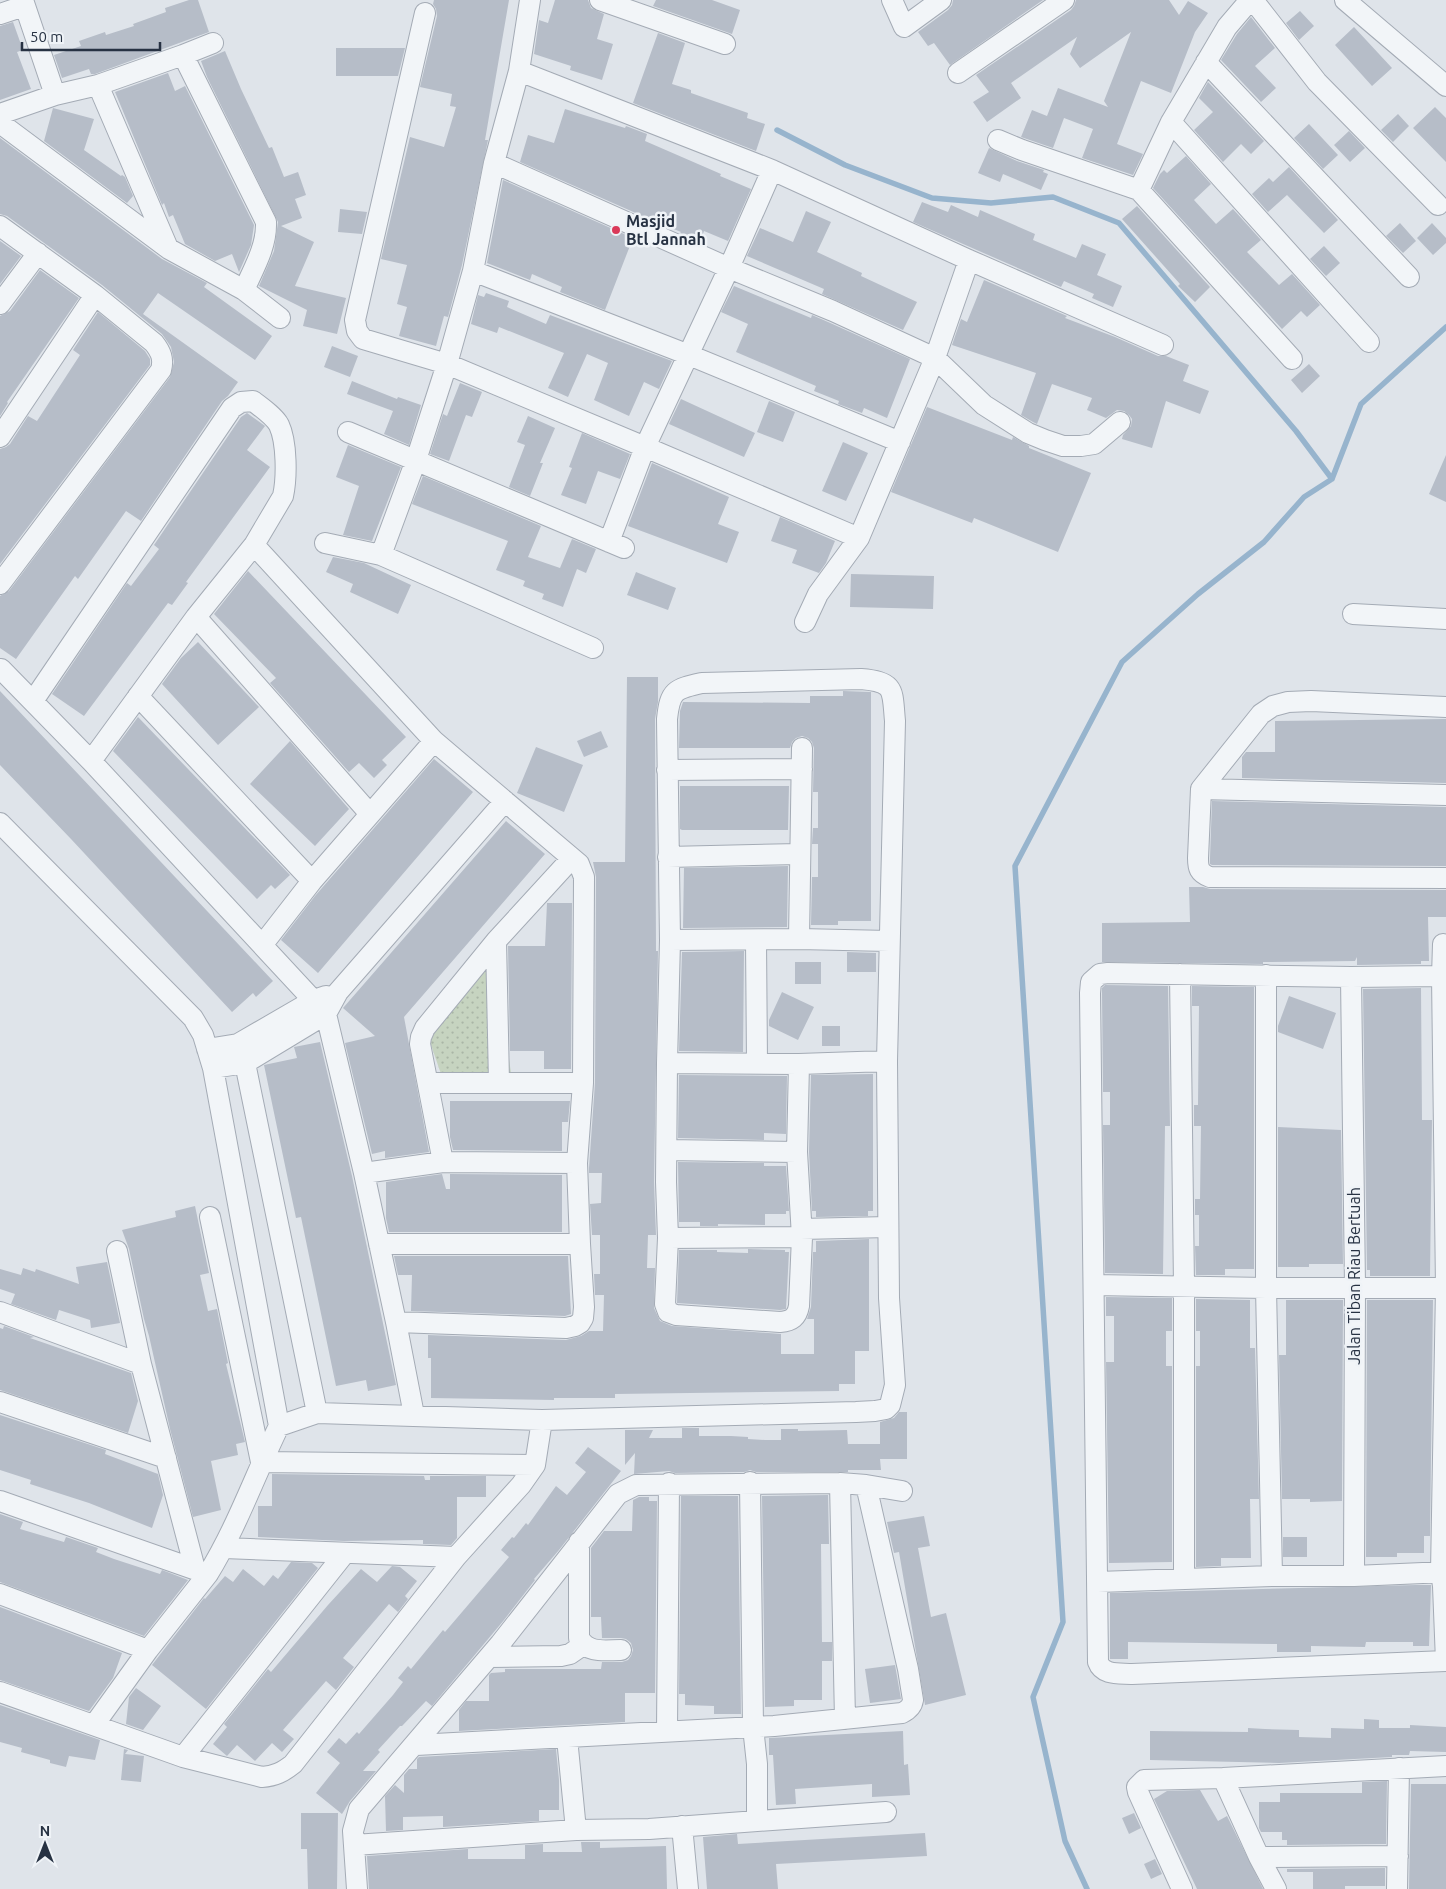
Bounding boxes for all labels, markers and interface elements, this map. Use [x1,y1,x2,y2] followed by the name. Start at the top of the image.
[22,20,160,52] scale bar
[30,28,63,45] text: 50 m
[626,212,706,248] place label: Masjid Btl Jannah
[610,224,622,236] marker: Masjid Btl Jannah
[1345,1187,1363,1365] street label: Jalan Tiban Riau Bertuah
[20,1819,70,1869] north arrow
[40,1823,50,1839] text: N

